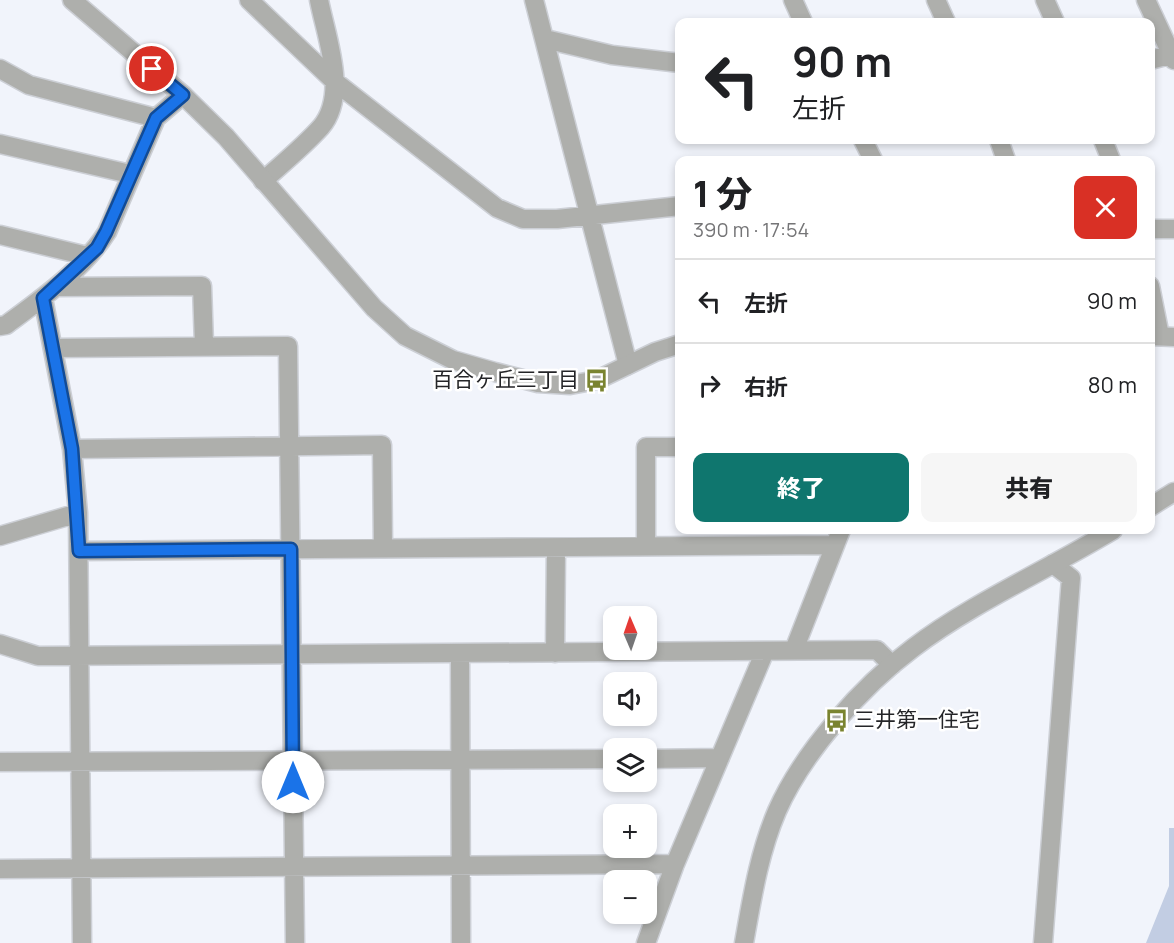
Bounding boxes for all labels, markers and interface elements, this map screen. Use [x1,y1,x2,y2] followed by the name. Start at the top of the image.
[792,32,892,90] text: 90 m
[693,42,771,120] icon: left
[126,43,177,94] pin
[135,52,168,85] icon: arrive
[792,89,846,126] text: 左折
[693,169,753,218] text: 1 分
[1074,176,1137,239] button: close
[693,216,809,243] text: 390 m · 17:54
[693,285,726,318] icon: left
[1087,286,1137,316] text: 90 m
[744,288,788,318] text: 左折
[432,365,579,393] place label: 百合ヶ丘三丁目
[584,367,610,393] bus stop icon: 百合ヶ丘三丁目
[693,369,726,402] icon: right
[1088,370,1137,400] text: 80 m
[744,372,788,402] text: 右折
[693,453,909,522] button: 終了
[921,453,1137,522] button: 共有
[603,606,657,660] north arrow
[603,606,657,924] map controls
[603,672,657,726] button: sound
[854,705,980,733] place label: 三井第一住宅
[823,707,849,733] bus stop icon: 三井第一住宅
[603,738,657,792] button: layers
[261,750,325,814] position arrow
[603,804,657,858] button: +
[603,870,657,924] button: −

